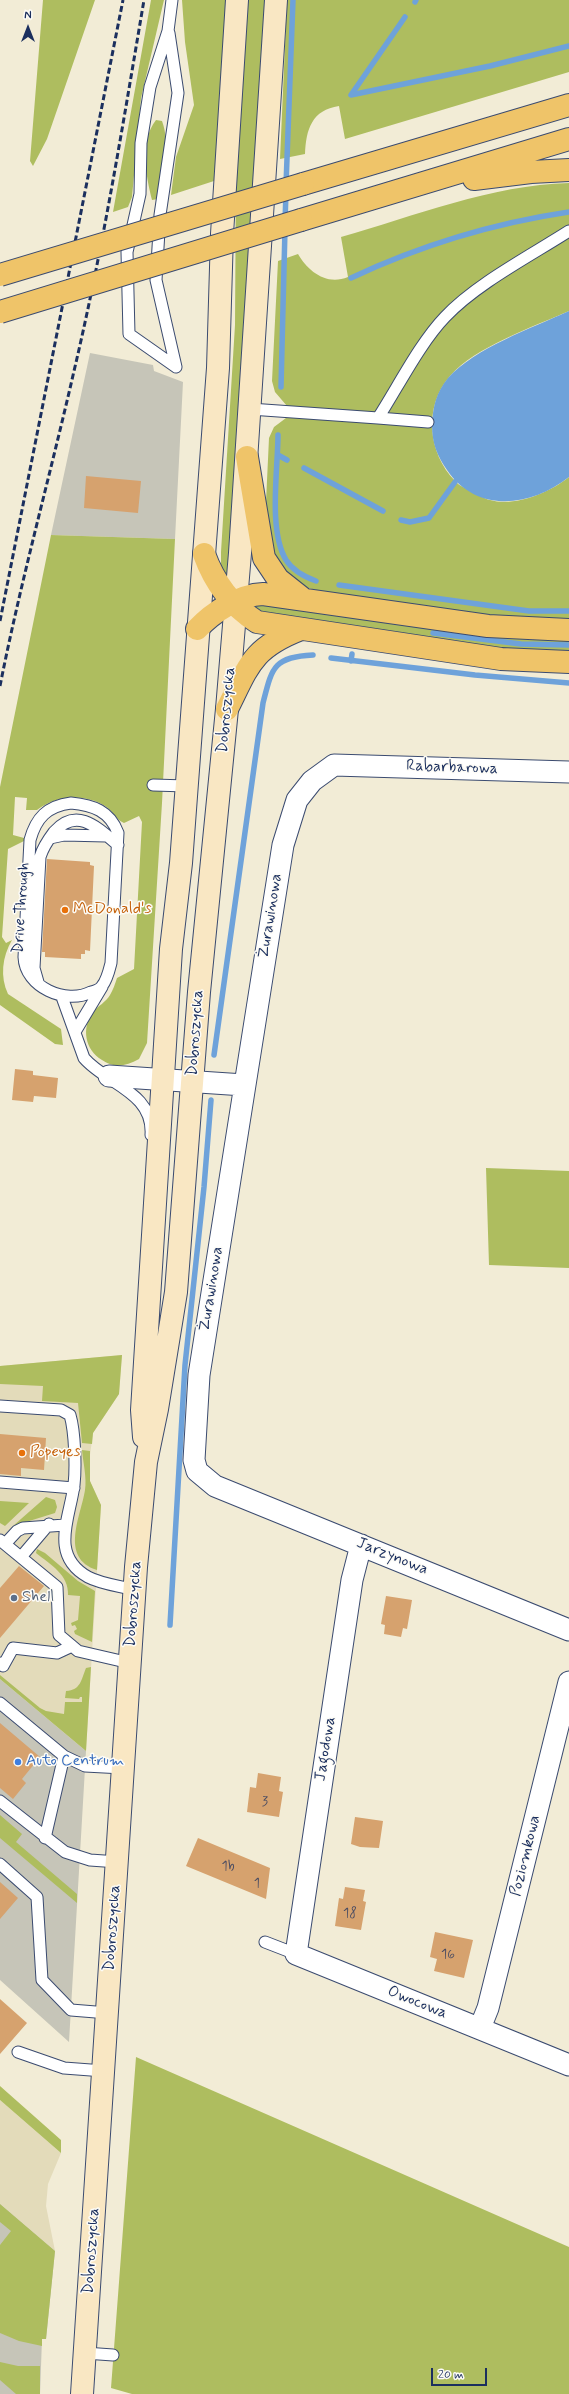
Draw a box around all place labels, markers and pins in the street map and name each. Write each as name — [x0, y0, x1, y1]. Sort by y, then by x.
place label: McDonald's — [73, 900, 152, 920]
marker: McDonald's — [60, 905, 70, 915]
place label: Popeyes — [30, 1443, 81, 1463]
marker: Popeyes — [17, 1448, 27, 1458]
place label: Shell — [22, 1588, 54, 1608]
marker: Shell — [9, 1593, 19, 1603]
place label: Auto Centrum — [26, 1752, 124, 1772]
marker: Auto Centrum — [13, 1757, 23, 1767]

